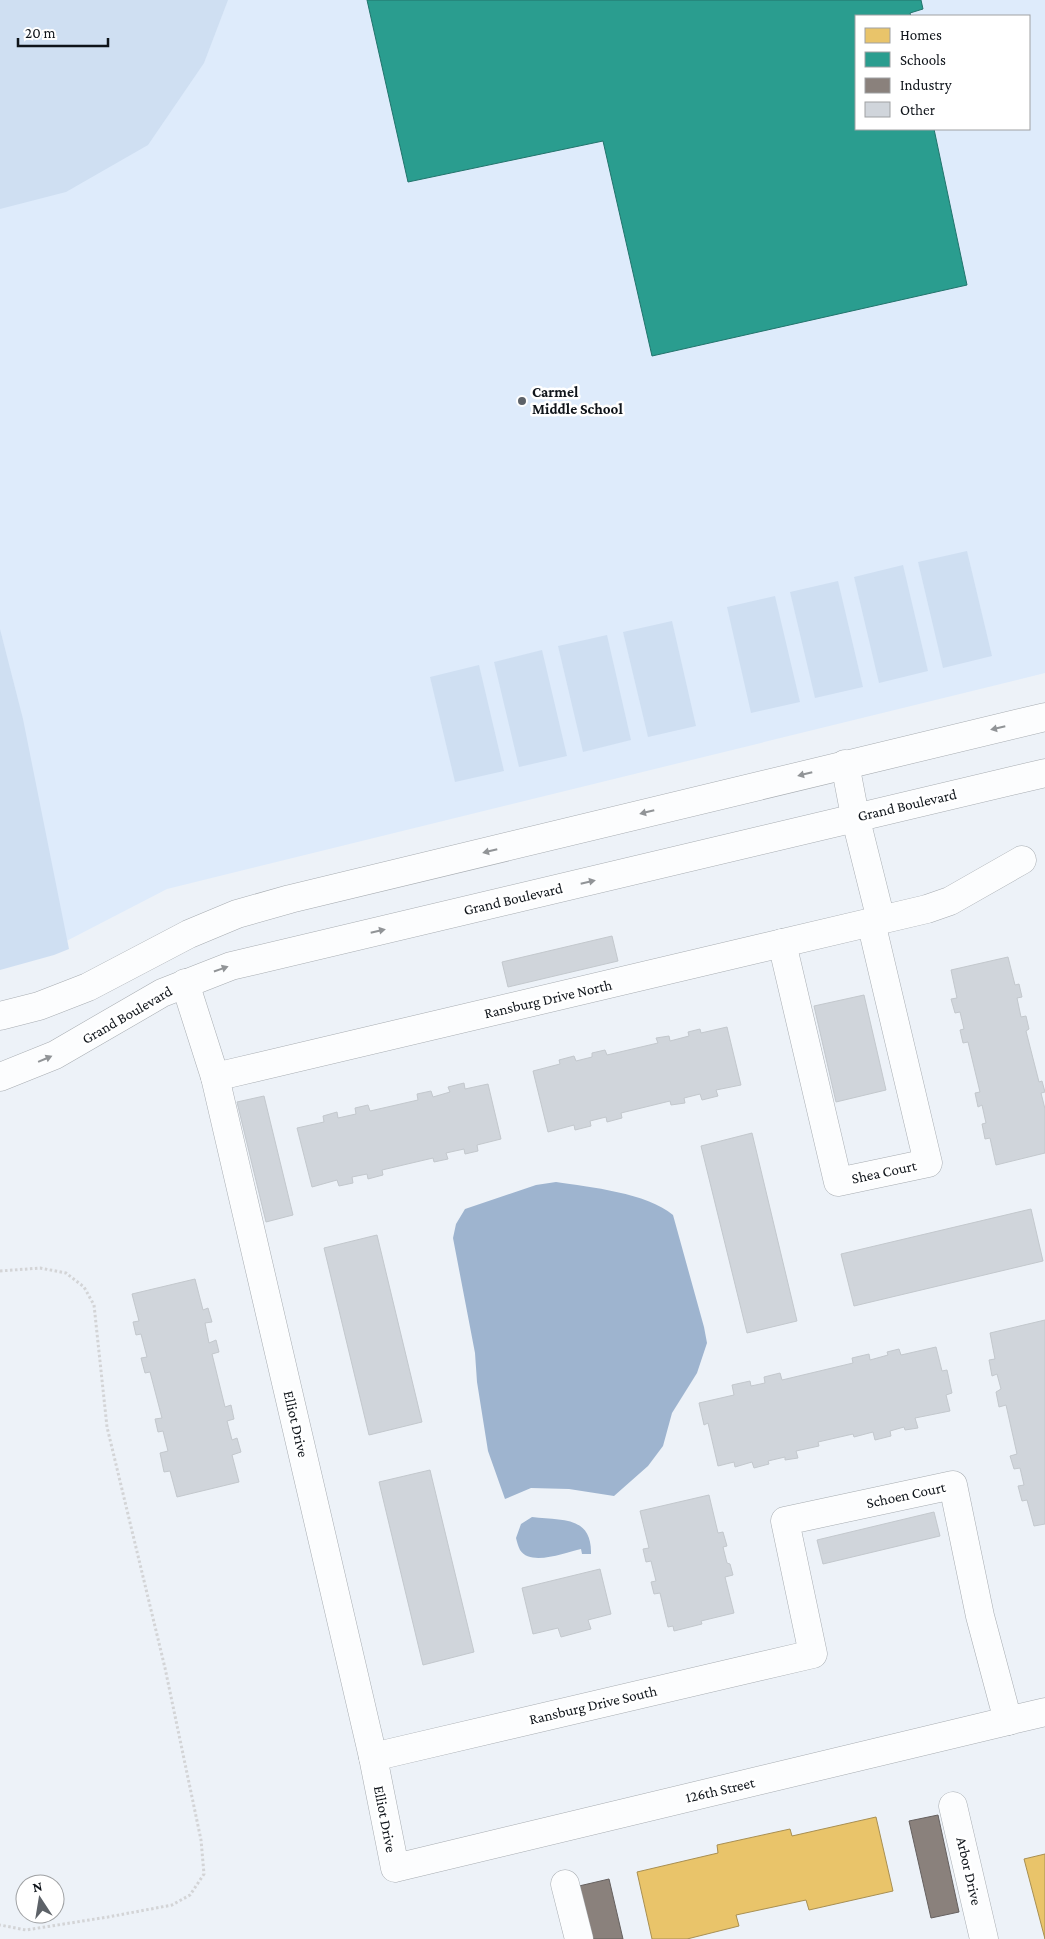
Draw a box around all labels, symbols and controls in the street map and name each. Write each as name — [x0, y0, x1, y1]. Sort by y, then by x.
scale bar — [18, 15, 108, 47]
legend — [855, 15, 1030, 130]
text: 20 m — [25, 25, 56, 41]
text: Homes — [900, 27, 942, 43]
text: Schools — [900, 52, 946, 68]
text: Industry — [900, 77, 952, 94]
text: Other — [900, 102, 936, 118]
place label: Carmel Middle School — [532, 384, 623, 417]
marker: Carmel Middle School — [516, 395, 528, 407]
one-way arrow — [990, 724, 1005, 732]
one-way arrow — [798, 770, 813, 778]
street label: Grand Boulevard — [856, 786, 958, 824]
one-way arrow — [640, 808, 655, 816]
one-way arrow — [482, 847, 497, 855]
one-way arrow — [580, 878, 595, 886]
street label: Grand Boulevard — [462, 880, 564, 918]
one-way arrow — [371, 927, 386, 935]
one-way arrow — [213, 965, 228, 973]
street label: Ransburg Drive North — [482, 976, 614, 1022]
street label: Grand Boulevard — [79, 983, 175, 1047]
one-way arrow — [38, 1055, 52, 1063]
street label: Shea Court — [850, 1157, 919, 1187]
street label: Elliot Drive — [281, 1389, 312, 1459]
street label: Schoen Court — [865, 1479, 948, 1511]
street label: Ransburg Drive South — [528, 1683, 659, 1728]
street label: 126th Street — [684, 1774, 757, 1806]
street label: Elliot Drive — [371, 1784, 399, 1854]
street label: Arbor Drive — [953, 1835, 985, 1907]
north arrow — [15, 1874, 65, 1924]
text: N — [31, 1877, 44, 1895]

